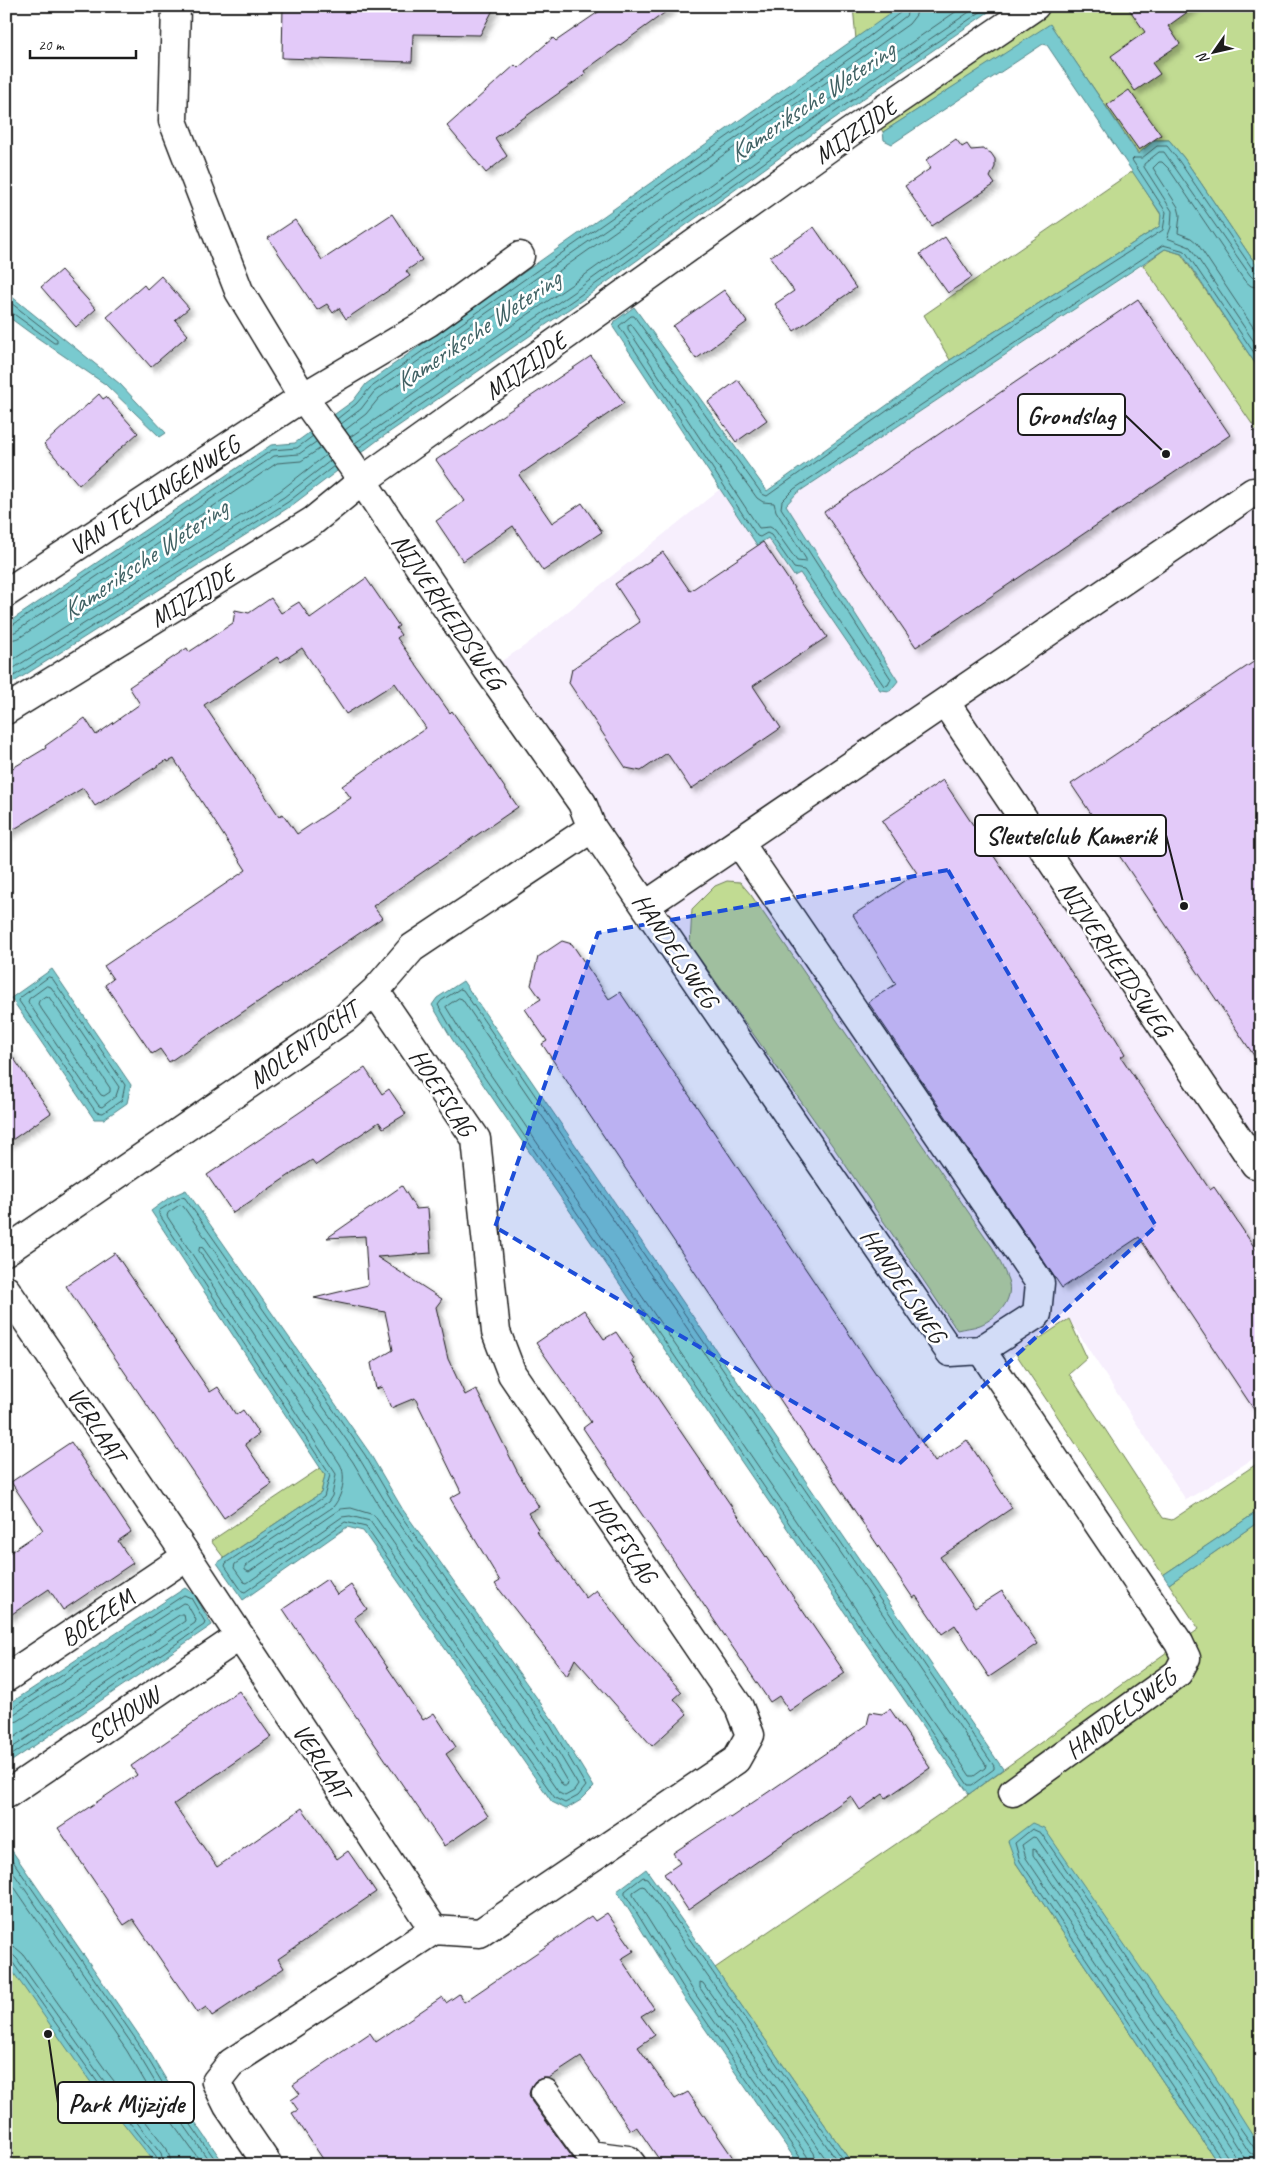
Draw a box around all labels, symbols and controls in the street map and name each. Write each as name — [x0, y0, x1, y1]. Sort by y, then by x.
scale bar — [30, 28, 136, 60]
north arrow — [1190, 28, 1240, 78]
water label: Kameriksche Wetering — [722, 31, 904, 169]
text: 20 m — [38, 36, 65, 55]
text: N — [1193, 49, 1213, 67]
street label: MIJZIJDE — [808, 89, 906, 171]
water label: Kameriksche Wetering — [388, 260, 570, 398]
street label: MIJZIJDE — [478, 323, 576, 407]
callout: Grondslag — [1018, 394, 1125, 435]
text: Grondslag — [1027, 399, 1117, 432]
street label: VAN TEYLINGENWEG — [63, 427, 248, 563]
water label: Kameriksche Wetering — [55, 489, 237, 627]
street label: NIJVERHEIDSWEG — [384, 528, 514, 698]
street label: MIJZIJDE — [144, 555, 244, 635]
callout: Sleutelclub Kamerik — [975, 815, 1166, 856]
text: Sleutelclub Kamerik — [986, 819, 1159, 852]
street label: NIJVERHEIDSWEG — [1051, 875, 1181, 1045]
street label: HANDELSWEG — [625, 887, 727, 1016]
street label: MOLENTOCHT — [242, 991, 370, 1096]
street label: HOEFSLAG — [402, 1043, 484, 1145]
street label: HANDELSWEG — [853, 1222, 955, 1351]
street label: VERLAAT — [60, 1381, 136, 1473]
street label: HOEFSLAG — [582, 1490, 665, 1591]
street label: BOEZEM — [54, 1581, 142, 1654]
street label: HANDELSWEG — [1059, 1660, 1185, 1766]
street label: SCHOUW — [81, 1678, 169, 1752]
street label: VERLAAT — [285, 1718, 360, 1810]
callout: Park Mijzijde — [58, 2082, 194, 2123]
text: Park Mijzijde — [68, 2087, 186, 2120]

